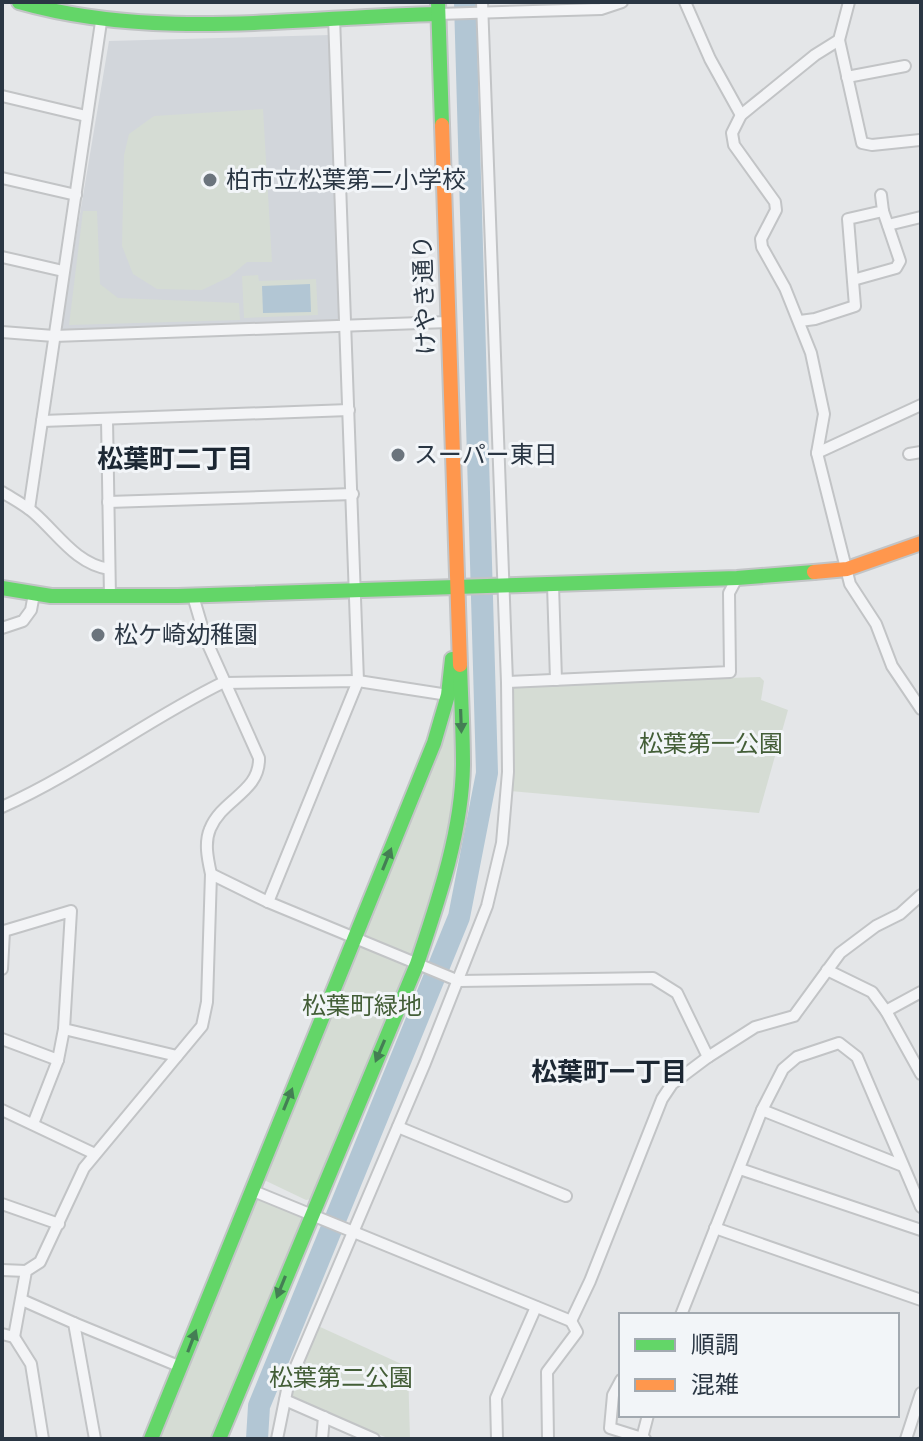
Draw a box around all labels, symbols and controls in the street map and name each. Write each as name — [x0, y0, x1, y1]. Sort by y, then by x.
place label: 柏市立松葉第二小学校 — [226, 166, 466, 195]
marker: 柏市立松葉第二小学校 — [201, 171, 219, 189]
street label: けやき通り — [408, 235, 442, 355]
place label: スーパー東日 — [414, 441, 558, 470]
district label: 松葉町二丁目 — [97, 445, 253, 476]
marker: スーパー東日 — [389, 446, 407, 464]
place label: 松ケ崎幼稚園 — [114, 621, 258, 650]
marker: 松ケ崎幼稚園 — [89, 626, 107, 644]
one-way arrow — [455, 709, 468, 734]
park label: 松葉第一公園 — [639, 730, 783, 759]
one-way arrow — [381, 847, 394, 871]
park label: 松葉町緑地 — [302, 992, 422, 1021]
one-way arrow — [374, 1040, 387, 1063]
district label: 松葉町一丁目 — [531, 1058, 687, 1089]
one-way arrow — [282, 1087, 295, 1111]
one-way arrow — [274, 1275, 287, 1299]
legend — [619, 1313, 899, 1417]
one-way arrow — [186, 1329, 199, 1353]
text: 順調 — [691, 1331, 739, 1360]
park label: 松葉第二公園 — [269, 1364, 413, 1393]
text: 混雑 — [691, 1371, 739, 1400]

